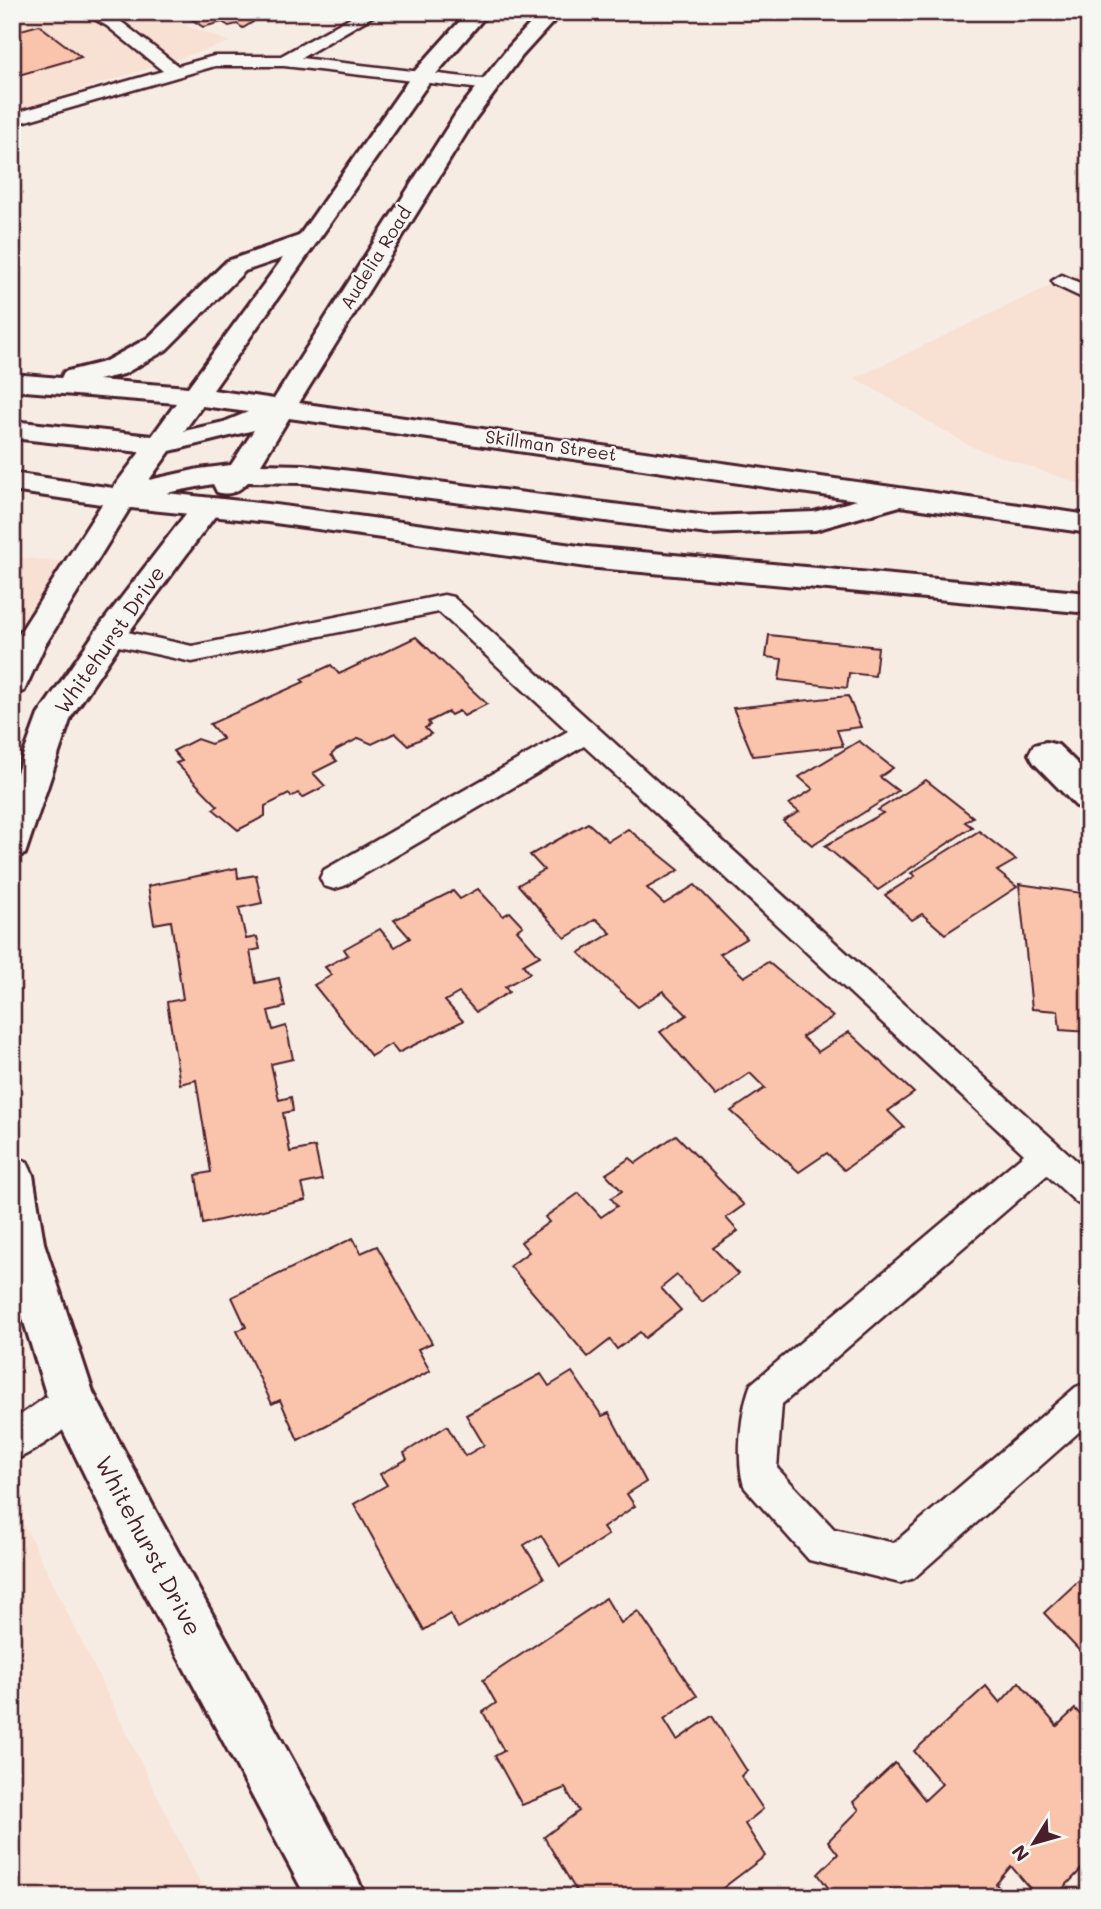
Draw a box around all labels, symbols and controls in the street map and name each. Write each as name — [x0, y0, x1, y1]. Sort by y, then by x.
street label: Audelia Road — [334, 202, 416, 313]
street label: Skillman Street — [484, 424, 619, 466]
street label: Whitehurst Drive — [48, 560, 170, 718]
street label: Whitehurst Drive — [89, 1450, 210, 1641]
north arrow — [1000, 1808, 1070, 1878]
text: N — [1006, 1840, 1034, 1867]

